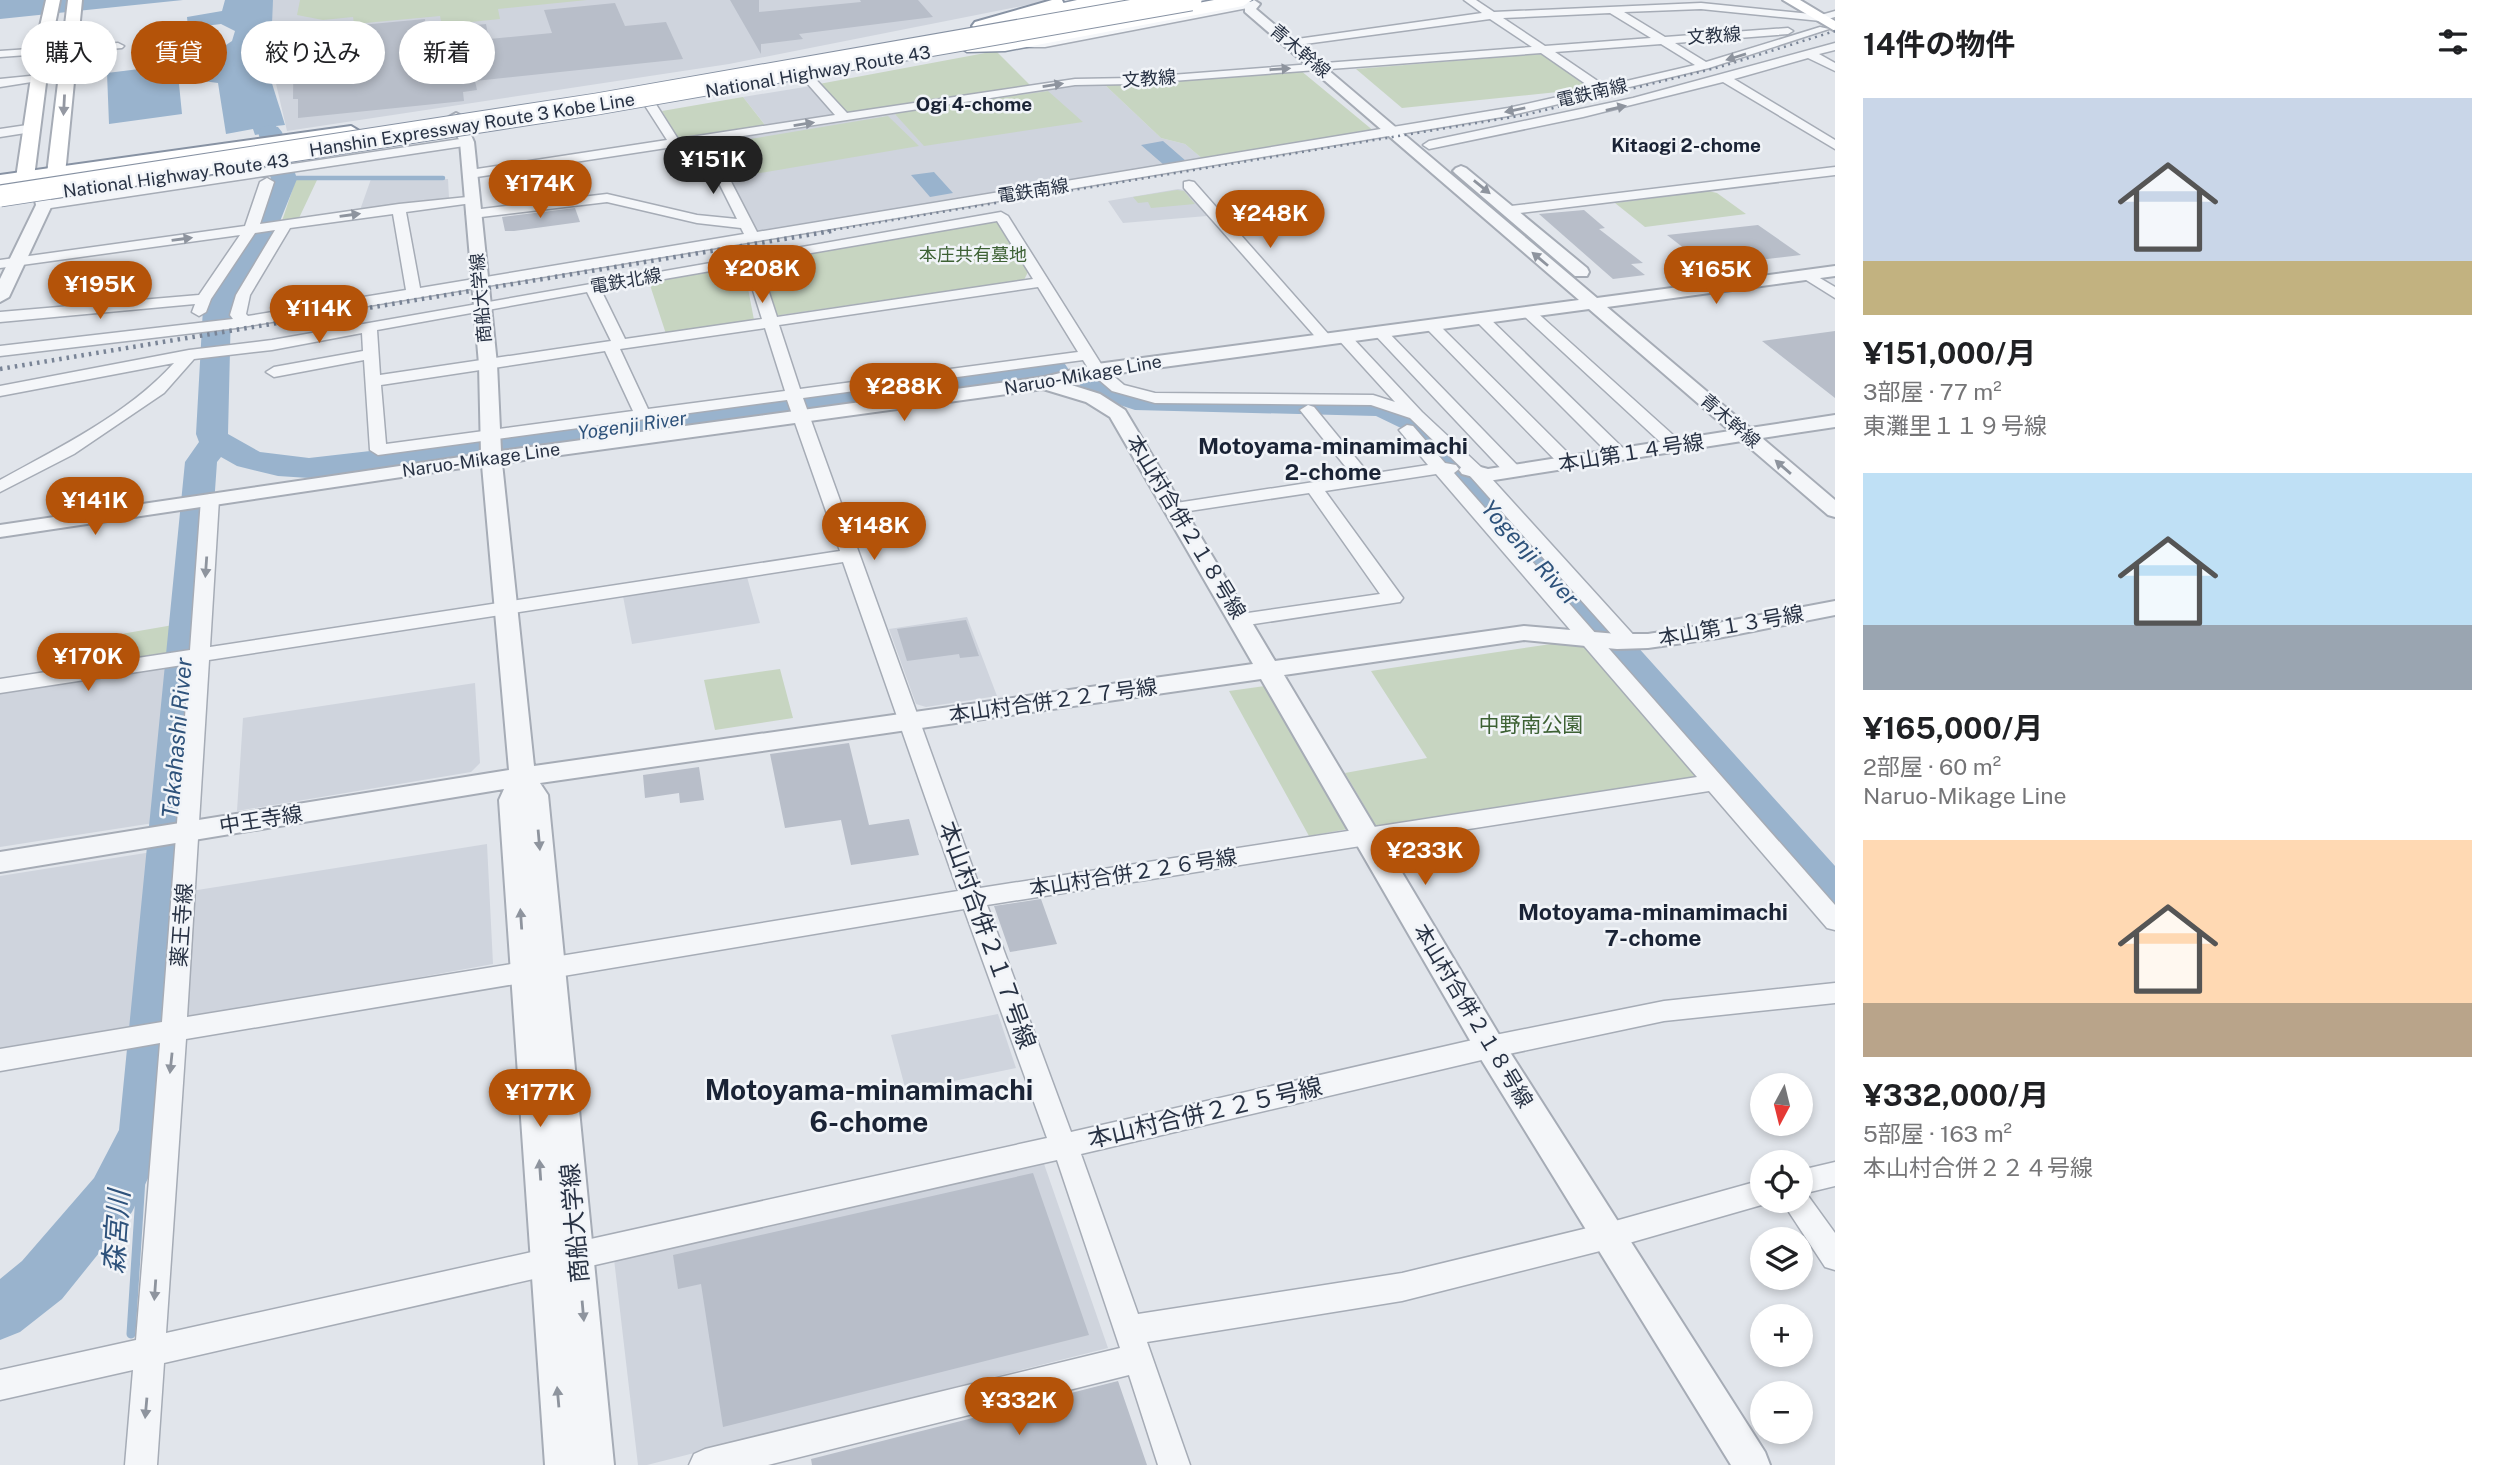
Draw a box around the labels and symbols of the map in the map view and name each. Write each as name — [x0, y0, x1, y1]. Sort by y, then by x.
street label: 青木幹線 — [1266, 19, 1335, 82]
street label: 文教線 — [1686, 23, 1742, 48]
street label: National Highway Route 43 — [704, 41, 932, 102]
one-way arrow — [1725, 52, 1746, 62]
one-way arrow — [1269, 63, 1291, 74]
street label: 文教線 — [1121, 66, 1177, 91]
street label: 電鉄南線 — [1554, 74, 1629, 111]
one-way arrow — [1042, 79, 1064, 90]
street label: Hanshin Expressway Route 3 Kobe Line — [308, 88, 636, 161]
district label: Ogi 4-chome — [916, 93, 1032, 115]
one-way arrow — [59, 95, 70, 117]
one-way arrow — [1605, 102, 1627, 113]
one-way arrow — [1504, 105, 1526, 116]
one-way arrow — [793, 118, 815, 129]
district label: Kitaogi 2-chome — [1611, 134, 1761, 156]
pin: ¥151K — [664, 136, 762, 196]
street label: National Highway Route 43 — [62, 149, 290, 202]
pin: ¥174K — [491, 160, 589, 220]
street label: 電鉄南線 — [996, 175, 1070, 207]
one-way arrow — [1473, 180, 1491, 194]
pin: ¥248K — [1221, 190, 1319, 250]
one-way arrow — [339, 209, 361, 220]
one-way arrow — [171, 233, 193, 244]
park label: 本庄共有墓地 — [919, 244, 1027, 265]
pin: ¥208K — [713, 246, 811, 305]
pin: ¥165K — [1667, 246, 1765, 306]
street label: 商船大学線 — [466, 252, 495, 344]
one-way arrow — [1532, 252, 1549, 267]
pin: ¥195K — [51, 262, 149, 321]
street label: 電鉄北線 — [589, 264, 663, 297]
pin: ¥114K — [270, 286, 368, 345]
street label: Naruo-Mikage Line — [1003, 350, 1163, 399]
pin: ¥288K — [855, 364, 953, 423]
street label: 青木幹線 — [1696, 389, 1764, 452]
water label: Yogenji River — [576, 406, 689, 444]
street label: 本山第１４号線 — [1556, 429, 1705, 476]
street label: 本山村合併２１８号線 — [1122, 430, 1251, 623]
district label: Motoyama-minamimachi 2-chome — [1198, 432, 1468, 485]
street label: Naruo-Mikage Line — [401, 438, 561, 481]
one-way arrow — [1775, 460, 1792, 475]
pin: ¥141K — [46, 477, 144, 537]
water label: Yogenji River — [1476, 494, 1585, 611]
pin: ¥148K — [825, 503, 923, 562]
one-way arrow — [200, 556, 211, 578]
street label: 本山第１３号線 — [1656, 600, 1805, 651]
pin: ¥170K — [39, 634, 137, 693]
water label: Takahashi River — [156, 656, 197, 819]
street label: 本山村合併２２７号線 — [947, 674, 1159, 727]
park label: 中野南公園 — [1479, 712, 1584, 737]
street label: 中王寺線 — [217, 801, 304, 838]
street label: 本山村合併２１７号線 — [934, 817, 1042, 1052]
pin: ¥233K — [1376, 828, 1474, 887]
one-way arrow — [534, 830, 545, 852]
street label: 本山村合併２２６号線 — [1027, 844, 1239, 901]
street label: 薬王寺線 — [166, 882, 197, 968]
district label: Motoyama-minamimachi 7-chome — [1518, 898, 1788, 951]
one-way arrow — [515, 908, 526, 930]
street label: 本山村合併２１８号線 — [1409, 919, 1538, 1112]
one-way arrow — [166, 1052, 177, 1074]
pin: ¥177K — [491, 1070, 589, 1129]
street label: 本山村合併２２５号線 — [1085, 1071, 1325, 1153]
district label: Motoyama-minamimachi 6-chome — [705, 1073, 1033, 1138]
north arrow — [1750, 1073, 1813, 1136]
one-way arrow — [534, 1159, 545, 1181]
street label: 商船大学線 — [555, 1162, 593, 1284]
water label: 森宮川 — [96, 1186, 135, 1275]
one-way arrow — [149, 1279, 160, 1301]
one-way arrow — [578, 1300, 589, 1322]
pin: ¥332K — [970, 1378, 1068, 1437]
one-way arrow — [552, 1386, 563, 1408]
one-way arrow — [140, 1398, 151, 1420]

